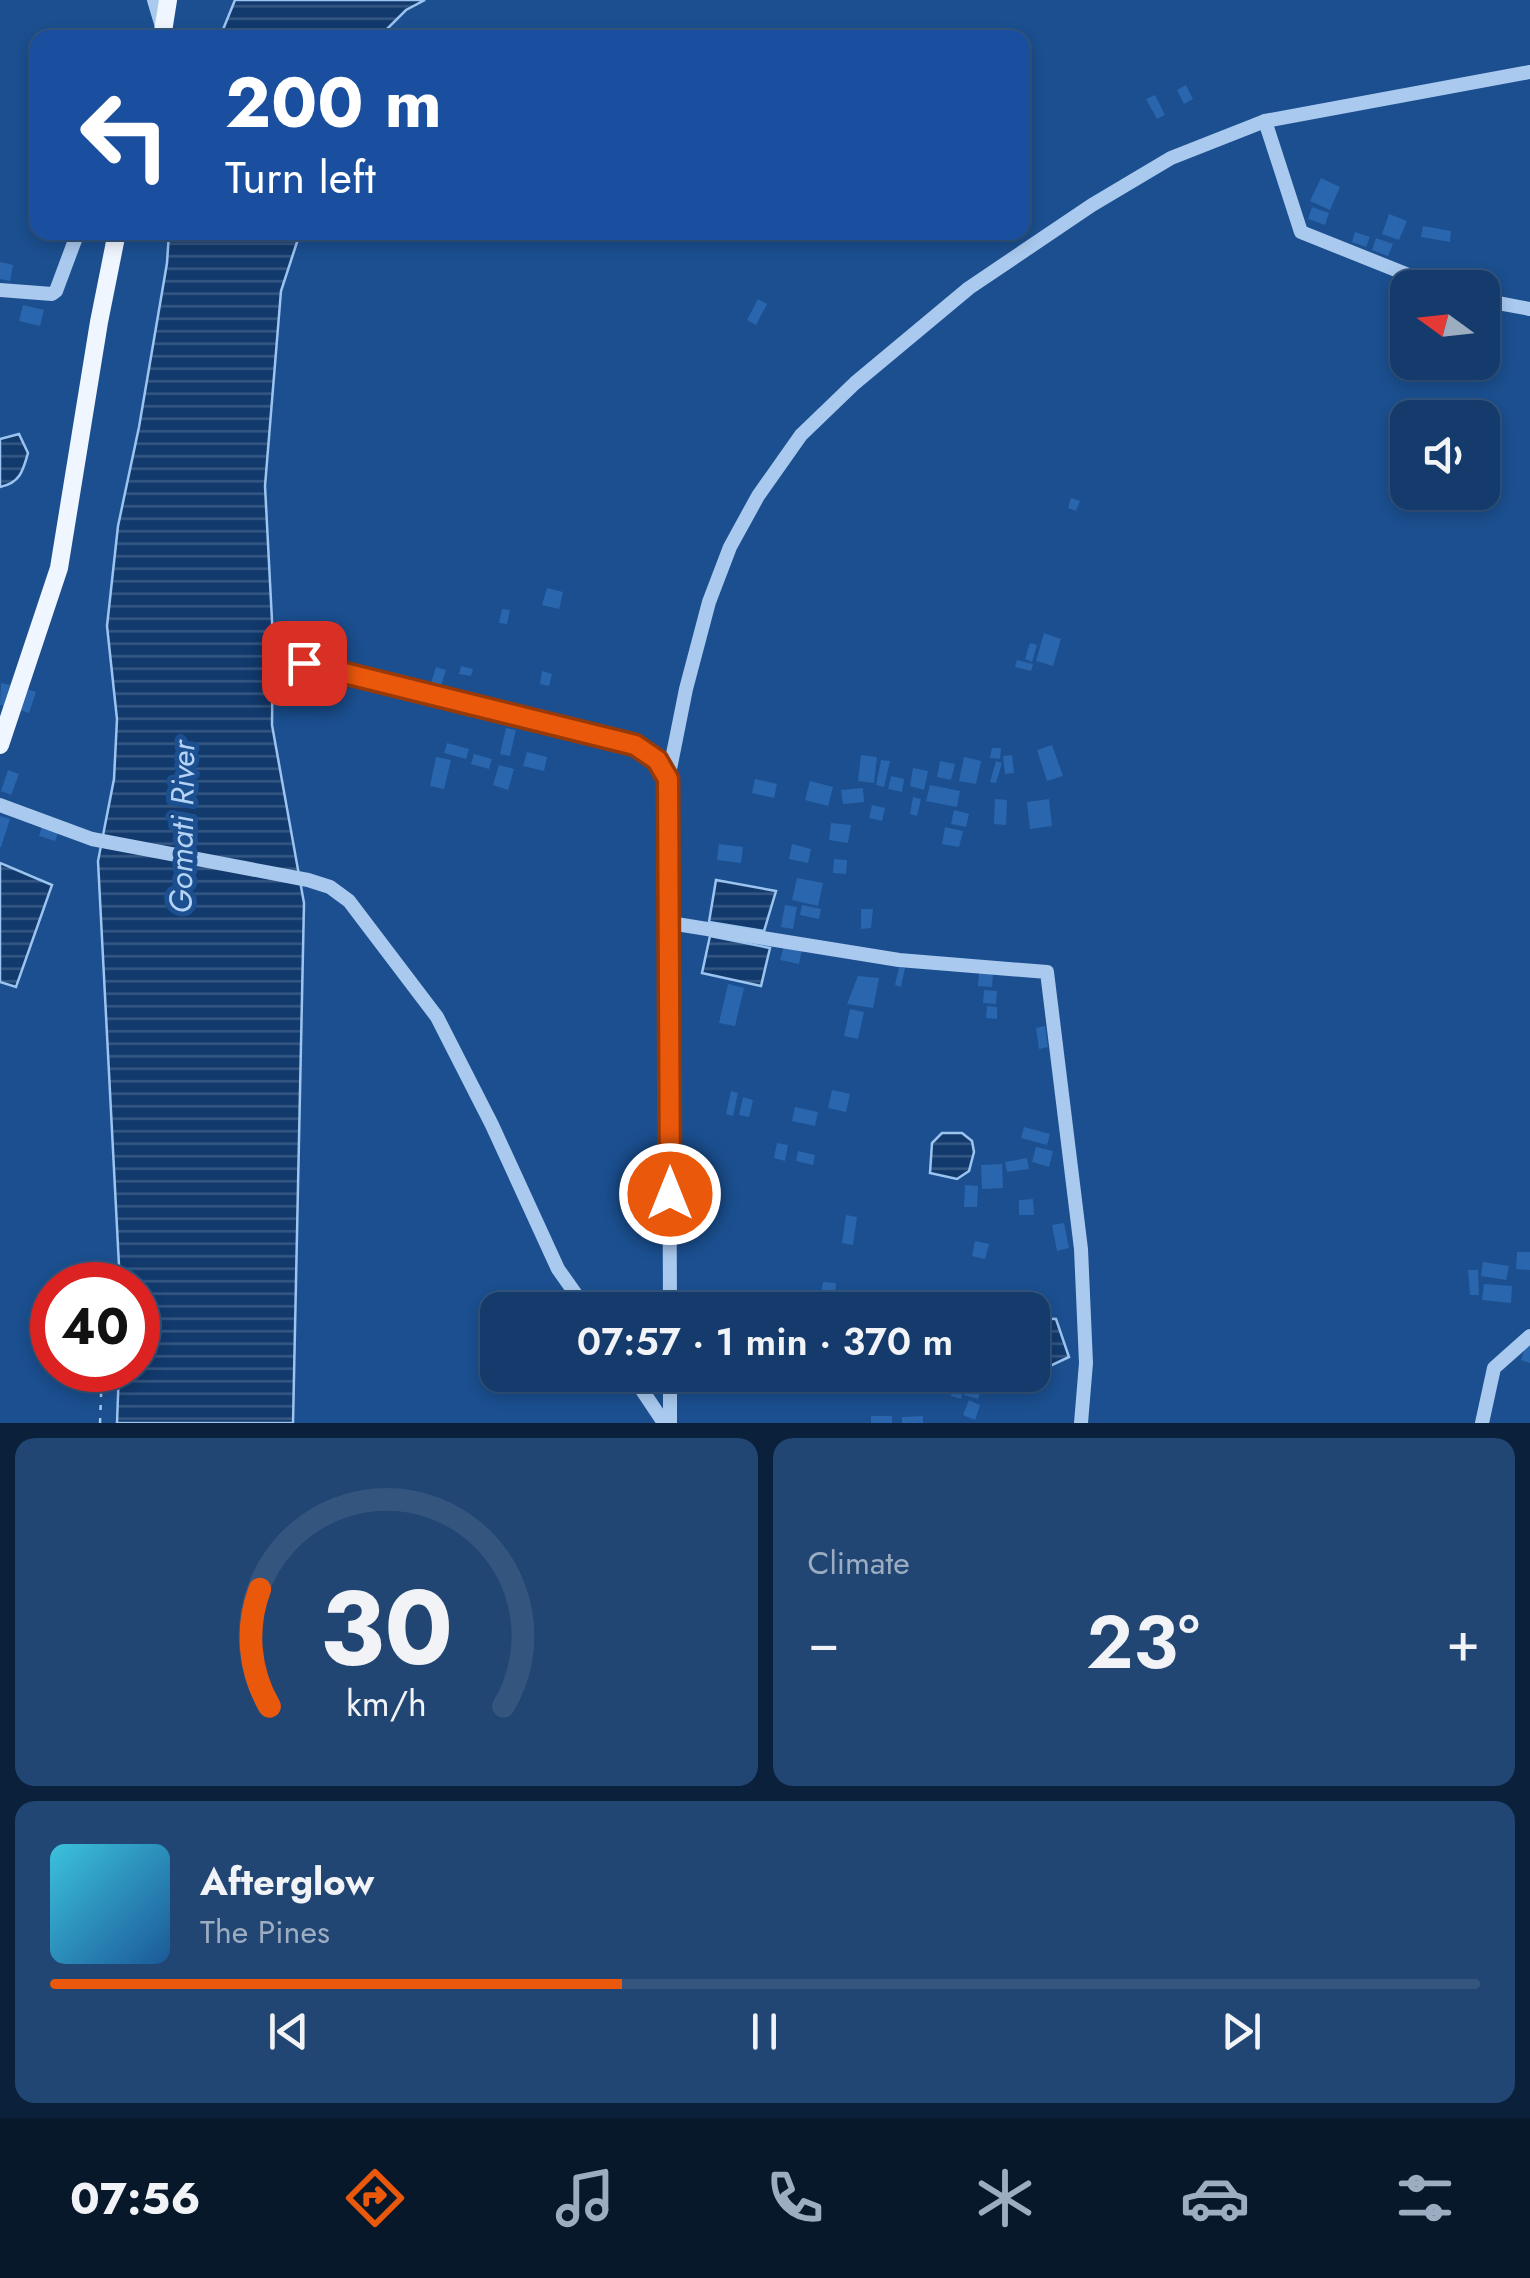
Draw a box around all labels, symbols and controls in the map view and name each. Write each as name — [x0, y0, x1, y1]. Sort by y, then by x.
text: 200 m — [225, 52, 442, 153]
icon: left — [60, 70, 190, 200]
text: Turn left — [225, 145, 376, 210]
north arrow — [1390, 270, 1500, 380]
map controls — [1390, 270, 1500, 510]
button: sound — [1390, 400, 1500, 510]
pin — [262, 621, 347, 706]
icon: arrive — [277, 636, 332, 691]
water label: Gomati River — [157, 738, 207, 914]
position arrow — [618, 1142, 722, 1246]
speed limit sign: 40 — [30, 1262, 160, 1392]
text: 07:57 · 1 min · 370 m — [577, 1314, 953, 1369]
text: Climate — [808, 1540, 910, 1586]
text: 30 — [320, 1553, 453, 1703]
text: 23° — [1086, 1588, 1200, 1696]
text: − — [808, 1602, 840, 1682]
text: + — [1446, 1602, 1480, 1682]
text: km/h — [346, 1678, 427, 1729]
text: Afterglow — [200, 1854, 374, 1909]
text: The Pines — [200, 1909, 330, 1955]
icon: previous — [261, 2004, 316, 2059]
icon: pause — [737, 2004, 792, 2059]
icon: next — [1214, 2004, 1269, 2059]
icon: directions — [340, 2163, 410, 2233]
icon: music — [550, 2163, 620, 2233]
icon: phone — [760, 2163, 830, 2233]
icon: climate — [970, 2163, 1040, 2233]
icon: car — [1180, 2163, 1250, 2233]
icon: filters — [1390, 2163, 1460, 2233]
text: 07:56 — [70, 2166, 201, 2231]

